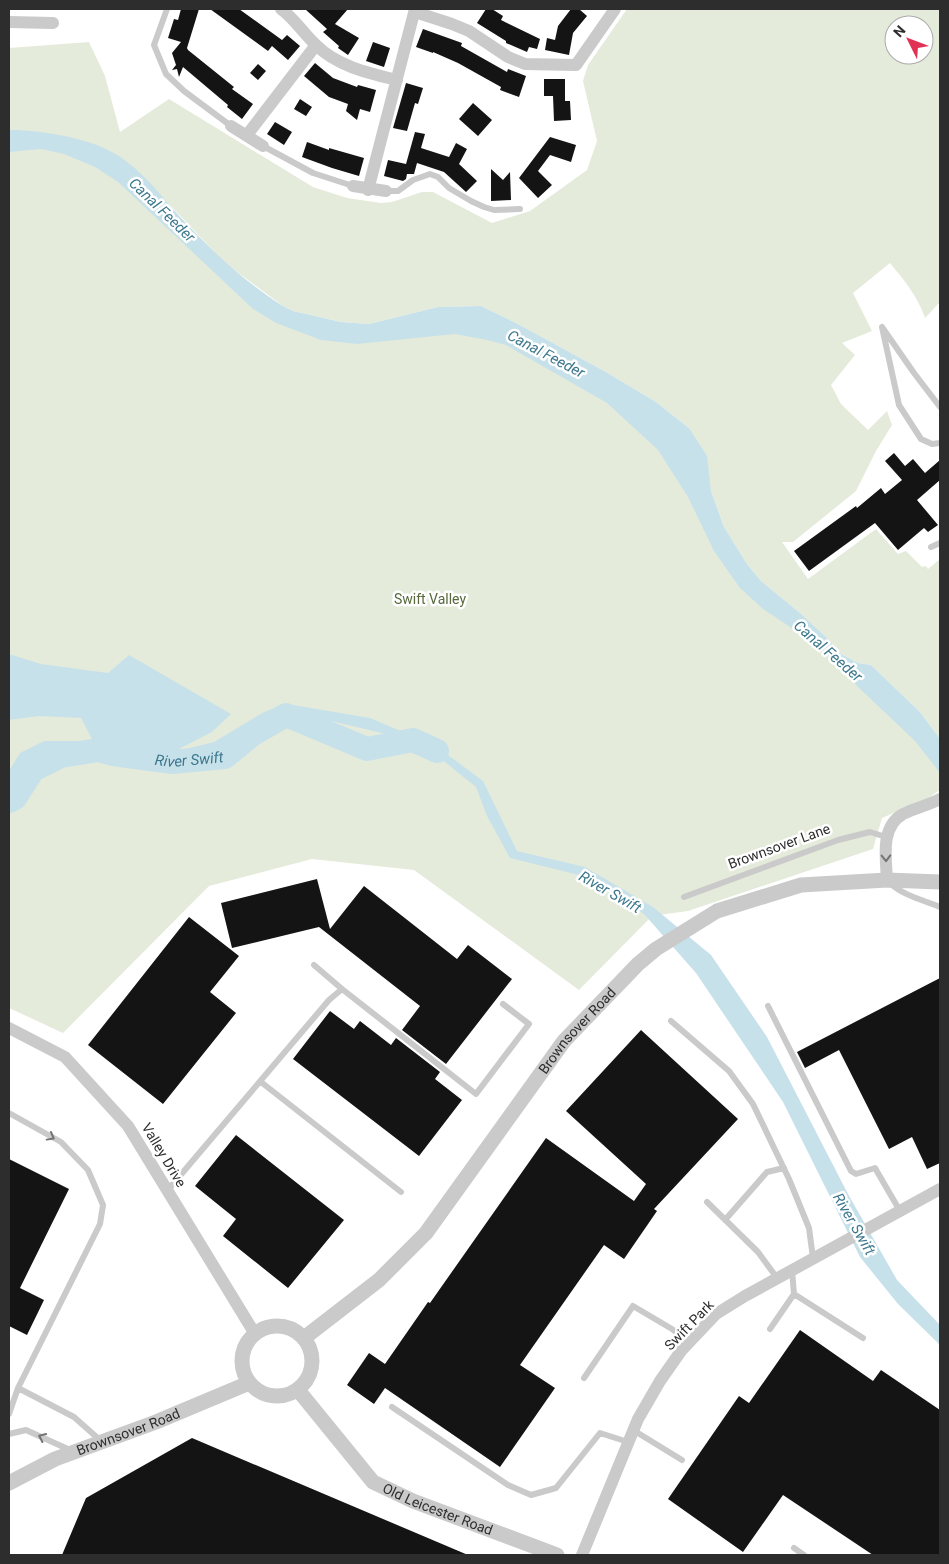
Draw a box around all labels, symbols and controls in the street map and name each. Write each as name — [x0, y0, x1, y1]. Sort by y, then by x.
north arrow — [884, 15, 934, 65]
text: N — [890, 22, 909, 40]
water label: Canal Feeder — [125, 174, 199, 247]
water label: Canal Feeder — [504, 326, 589, 382]
park label: Swift Valley — [394, 591, 466, 607]
water label: Canal Feeder — [790, 616, 867, 686]
water label: River Swift — [154, 748, 224, 771]
street label: Brownsover Lane — [726, 820, 832, 872]
one-way arrow — [881, 855, 891, 863]
water label: River Swift — [576, 867, 644, 917]
street label: Brownsover Road — [535, 984, 619, 1077]
street label: Valley Drive — [139, 1120, 189, 1190]
one-way arrow — [46, 1131, 55, 1141]
water label: River Swift — [829, 1190, 879, 1258]
street label: Swift Park — [661, 1296, 717, 1353]
street label: Brownsover Road — [74, 1405, 182, 1458]
one-way arrow — [38, 1433, 47, 1443]
street label: Old Leicester Road — [380, 1480, 495, 1538]

